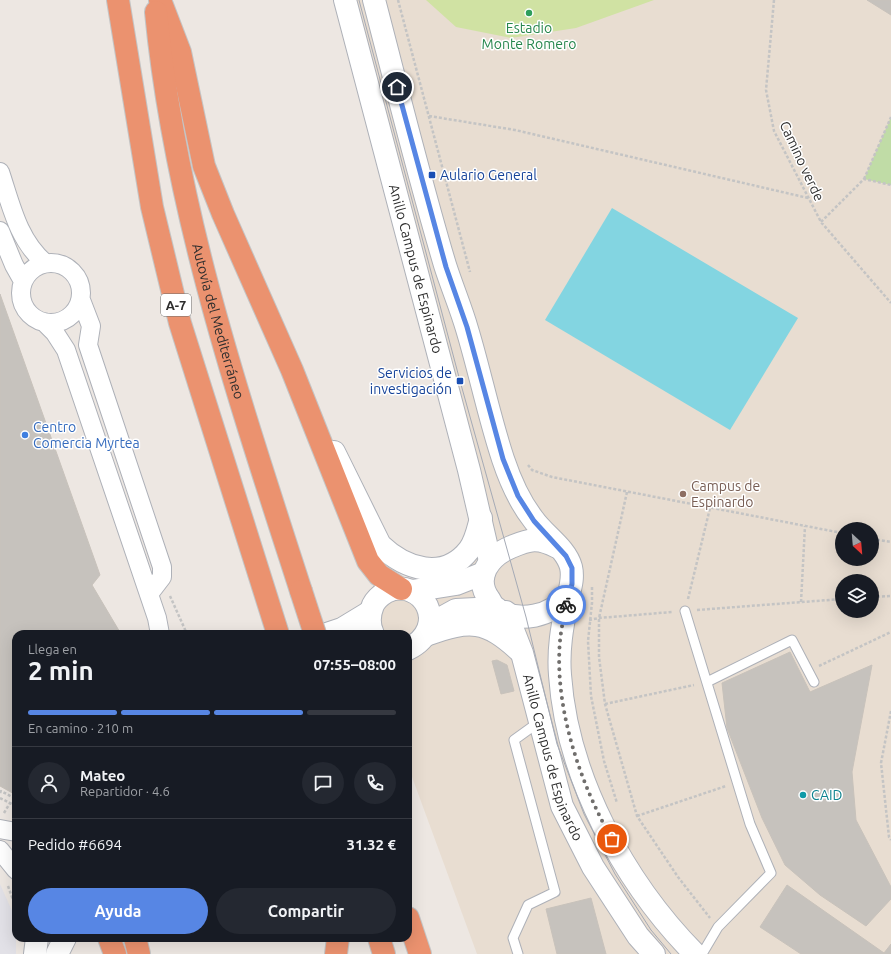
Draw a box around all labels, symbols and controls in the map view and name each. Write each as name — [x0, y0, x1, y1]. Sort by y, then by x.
marker: Estadio Monte Romero — [524, 8, 534, 18]
place label: Estadio Monte Romero — [482, 20, 576, 52]
pin — [380, 70, 414, 104]
icon: home — [386, 76, 408, 98]
street label: Camino verde — [776, 118, 828, 204]
place label: Aulario General — [440, 167, 537, 183]
marker: Aulario General — [427, 170, 437, 180]
street label: Anillo Campus de Espinardo — [386, 182, 446, 355]
street label: Autovía del Mediterráneo — [189, 242, 247, 401]
road number: A-7 — [161, 294, 191, 316]
place label: Servicios de investigación — [370, 365, 452, 397]
marker: Servicios de investigación — [455, 376, 465, 386]
place label: Centro Comercia Myrtea — [33, 419, 140, 451]
marker: Centro Comercia Myrtea — [20, 430, 30, 440]
place label: Campus de Espinardo — [691, 478, 760, 510]
marker: Campus de Espinardo — [678, 489, 688, 499]
north arrow — [835, 522, 879, 566]
map controls — [835, 522, 879, 618]
button: layers — [835, 574, 879, 618]
courier — [546, 585, 586, 625]
icon: bike — [555, 594, 577, 616]
text: Llega en — [28, 642, 77, 656]
text: 2 min — [28, 656, 94, 685]
text: 07:55–08:00 — [313, 656, 396, 673]
street label: Anillo Campus de Espinardo — [520, 672, 586, 843]
text: En camino · 210 m — [28, 721, 133, 735]
button: person — [28, 762, 70, 804]
button: chat — [302, 762, 344, 804]
button: phone — [354, 762, 396, 804]
text: Mateo — [80, 767, 125, 784]
text: Repartidor · 4.6 — [80, 784, 170, 798]
place label: CAID — [811, 787, 843, 803]
marker: CAID — [798, 790, 808, 800]
pin — [595, 822, 629, 856]
icon: bag — [601, 828, 623, 850]
text: Pedido #6694 — [28, 836, 122, 853]
text: 31.32 € — [346, 836, 396, 853]
button: Ayuda — [28, 888, 208, 934]
button: Compartir — [216, 888, 396, 934]

